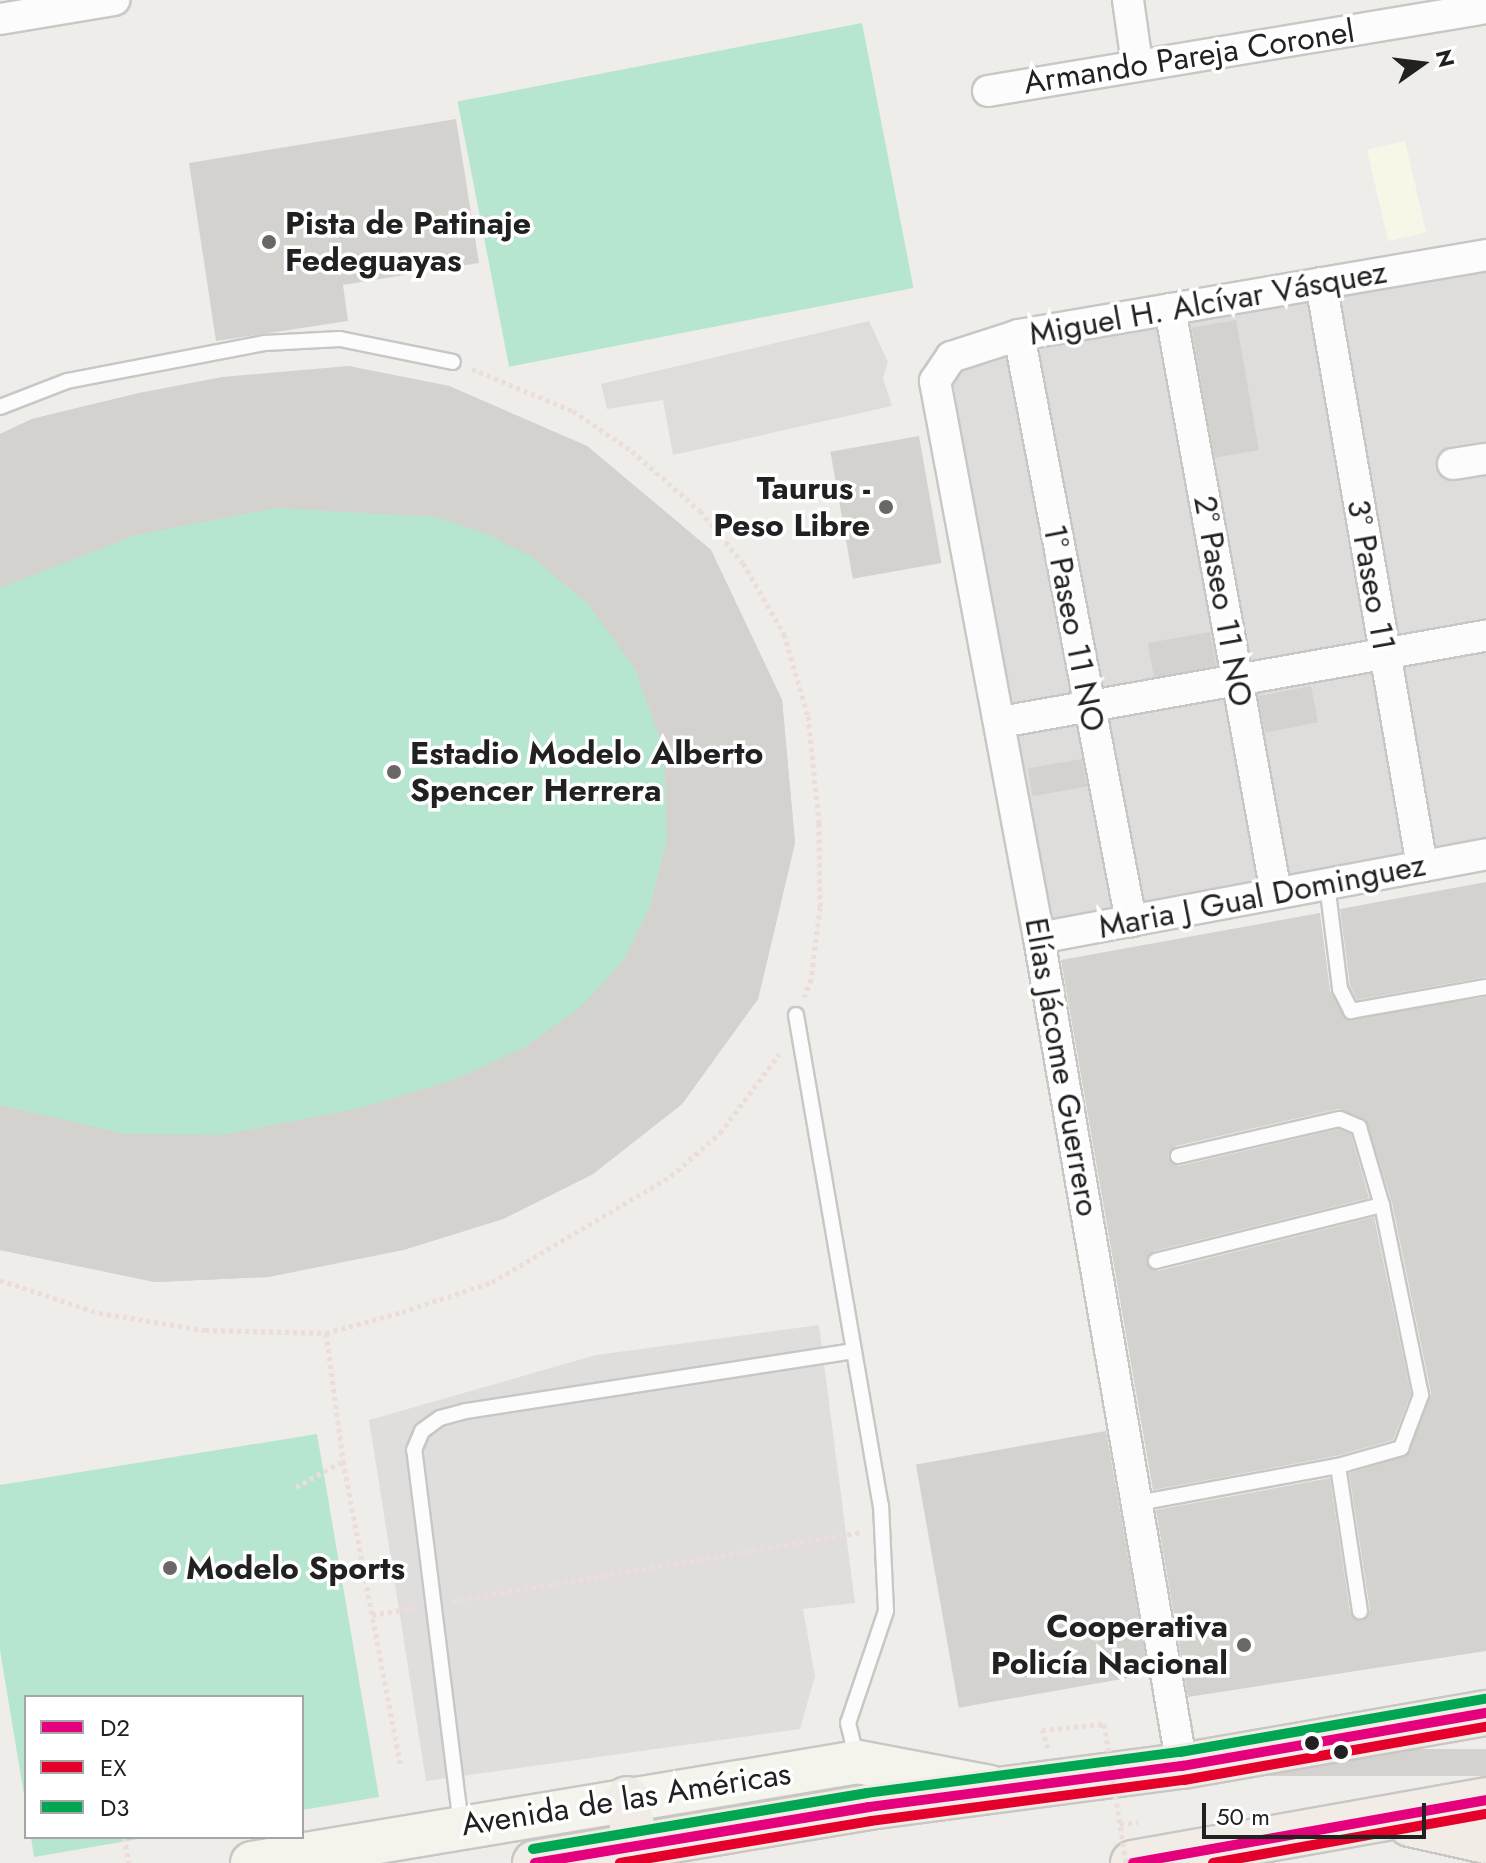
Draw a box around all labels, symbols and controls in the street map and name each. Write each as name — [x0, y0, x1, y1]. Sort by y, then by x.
street label: Armando Pareja Coronel — [1021, 12, 1357, 102]
north arrow — [1382, 24, 1462, 104]
text: N — [1428, 46, 1463, 71]
place label: Pista de Patinaje Fedeguayas — [285, 205, 531, 280]
marker: Pista de Patinaje Fedeguayas — [260, 233, 278, 251]
street label: Miguel H. Alcívar Vásquez — [1026, 253, 1390, 353]
place label: Taurus - Peso Libre — [713, 470, 870, 545]
street label: 2º Paseo 11 NO — [1186, 492, 1260, 710]
street label: 3º Paseo 11 — [1339, 496, 1403, 654]
marker: Taurus - Peso Libre — [877, 498, 895, 516]
street label: 1º Paseo 11 NO — [1035, 521, 1113, 735]
place label: Estadio Modelo Alberto Spencer Herrera — [410, 735, 763, 810]
marker: Estadio Modelo Alberto Spencer Herrera — [385, 763, 403, 781]
street label: Maria J Gual Dominguez — [1095, 845, 1429, 947]
street label: Elías Jácome Guerrero — [1017, 915, 1107, 1219]
place label: Modelo Sports — [186, 1549, 405, 1587]
marker: Modelo Sports — [161, 1559, 179, 1577]
place label: Cooperativa Policía Nacional — [991, 1608, 1228, 1683]
marker: Cooperativa Policía Nacional — [1235, 1636, 1253, 1654]
legend — [24, 1695, 304, 1839]
text: D2 — [100, 1710, 130, 1745]
unlabelled marker — [1304, 1735, 1320, 1751]
unlabelled marker — [1333, 1744, 1349, 1760]
text: EX — [100, 1750, 127, 1785]
street label: Avenida de las Américas — [459, 1754, 793, 1844]
scale bar — [1206, 1787, 1430, 1837]
text: D3 — [100, 1790, 129, 1825]
text: 50 m — [1216, 1799, 1270, 1834]

